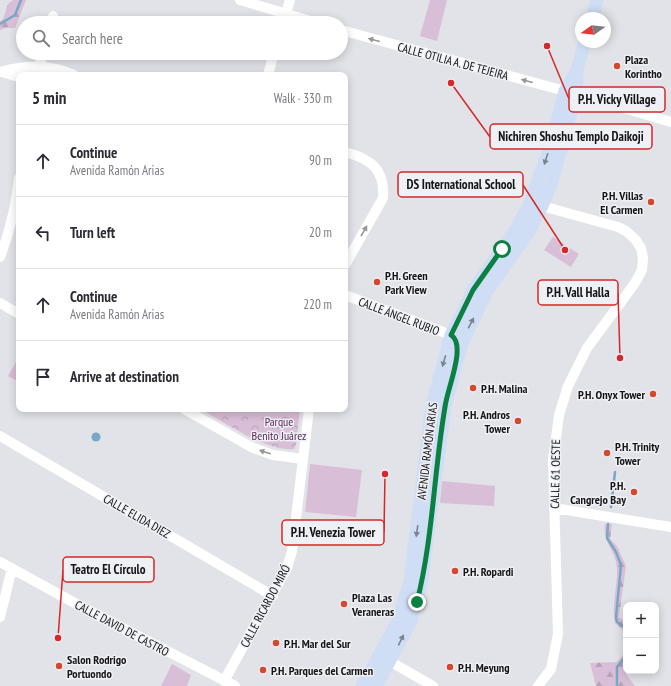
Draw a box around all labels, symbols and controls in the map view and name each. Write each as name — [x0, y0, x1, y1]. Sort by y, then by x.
north arrow — [575, 12, 611, 48]
search box — [16, 16, 348, 60]
icon: search — [30, 27, 52, 49]
text: Search here — [62, 29, 123, 48]
one-way arrow — [368, 37, 380, 43]
street label: CALLE OTILIA A. DE TEJEIRA — [396, 39, 510, 83]
place label: Plaza Korintho — [625, 52, 663, 81]
marker: Plaza Korintho — [612, 61, 622, 71]
one-way arrow — [521, 77, 533, 83]
text: 5 min — [32, 87, 66, 109]
callout: P.H. Vicky Village — [569, 87, 665, 112]
text: Walk · 330 m — [274, 90, 332, 107]
text: P.H. Vicky Village — [578, 91, 656, 108]
callout: Nichiren Shoshu Templo Daikoji — [490, 124, 652, 149]
text: Nichiren Shoshu Templo Daikoji — [498, 128, 644, 145]
text: Continue — [70, 143, 117, 162]
icon: ahead — [32, 150, 54, 172]
text: 90 m — [309, 152, 332, 169]
one-way arrow — [543, 154, 549, 166]
text: Avenida Ramón Arias — [70, 162, 164, 179]
callout: DS International School — [398, 172, 523, 197]
text: DS International School — [407, 176, 516, 193]
place label: P.H. Villas El Carmen — [600, 188, 643, 217]
marker: P.H. Villas El Carmen — [646, 197, 656, 207]
icon: left — [32, 222, 54, 244]
text: Turn left — [70, 223, 115, 242]
text: 20 m — [309, 224, 332, 241]
one-way arrow — [361, 225, 368, 237]
route start — [493, 240, 511, 258]
place label: P.H. Green Park View — [385, 268, 428, 297]
marker: P.H. Green Park View — [372, 277, 382, 287]
callout: P.H. Vall Halla — [538, 280, 618, 305]
text: P.H. Vall Halla — [546, 284, 610, 301]
text: Continue — [70, 287, 117, 306]
icon: ahead — [32, 294, 54, 316]
street label: CALLE ÁNGEL RUBIO — [356, 294, 442, 338]
text: 220 m — [303, 296, 332, 313]
text: Avenida Ramón Arias — [70, 306, 164, 323]
one-way arrow — [467, 317, 474, 329]
one-way arrow — [441, 356, 447, 368]
icon: arrive — [32, 366, 54, 388]
text: Arrive at destination — [70, 367, 179, 386]
place label: P.H. Malina — [481, 381, 528, 396]
marker: P.H. Malina — [468, 383, 478, 393]
place label: P.H. Onyx Tower — [578, 387, 645, 402]
marker: P.H. Onyx Tower — [648, 389, 658, 399]
street label: AVENIDA RAMÓN ARIAS — [414, 401, 440, 501]
place label: P.H. Andros Tower — [463, 407, 510, 436]
park label: Parque Benito Juárez — [252, 414, 306, 443]
marker: P.H. Andros Tower — [513, 416, 523, 426]
street label: CALLE 61 OESTE — [547, 439, 563, 509]
place label: P.H. Trinity Tower — [615, 439, 659, 468]
marker: P.H. Trinity Tower — [602, 448, 612, 458]
one-way arrow — [259, 449, 271, 455]
place label: P.H. Cangrejo Bay — [570, 478, 626, 507]
marker: P.H. Cangrejo Bay — [629, 487, 639, 497]
street label: CALLE ELIDA DIEZ — [101, 491, 173, 541]
callout: P.H. Venezia Tower — [282, 520, 384, 545]
text: P.H. Venezia Tower — [291, 524, 375, 541]
one-way arrow — [414, 525, 420, 537]
callout: Teatro El Círculo — [63, 557, 154, 582]
text: Teatro El Círculo — [71, 561, 146, 578]
street label: CALLE RICARDO MIRÓ — [237, 562, 293, 650]
place label: P.H. Ropardi — [463, 564, 514, 579]
marker: P.H. Ropardi — [450, 566, 460, 576]
place label: Plaza Las Veraneras — [351, 590, 394, 619]
route end — [408, 593, 426, 611]
street label: CALLE DAVID DE CASTRO — [72, 597, 172, 659]
marker: Plaza Las Veraneras — [339, 599, 349, 609]
map controls — [623, 602, 659, 674]
button: + — [623, 602, 659, 638]
one-way arrow — [398, 634, 404, 645]
place label: P.H. Mar del Sur — [284, 636, 351, 651]
marker: P.H. Mar del Sur — [271, 638, 281, 648]
button: − — [623, 638, 659, 674]
place label: Salon Rodrigo Portuondo — [67, 652, 127, 681]
place label: P.H. Meyung — [458, 660, 510, 675]
marker: Salon Rodrigo Portuondo — [54, 661, 64, 671]
marker: P.H. Meyung — [445, 662, 455, 672]
place label: P.H. Parques del Carmen — [271, 663, 373, 678]
marker: P.H. Parques del Carmen — [258, 665, 268, 675]

